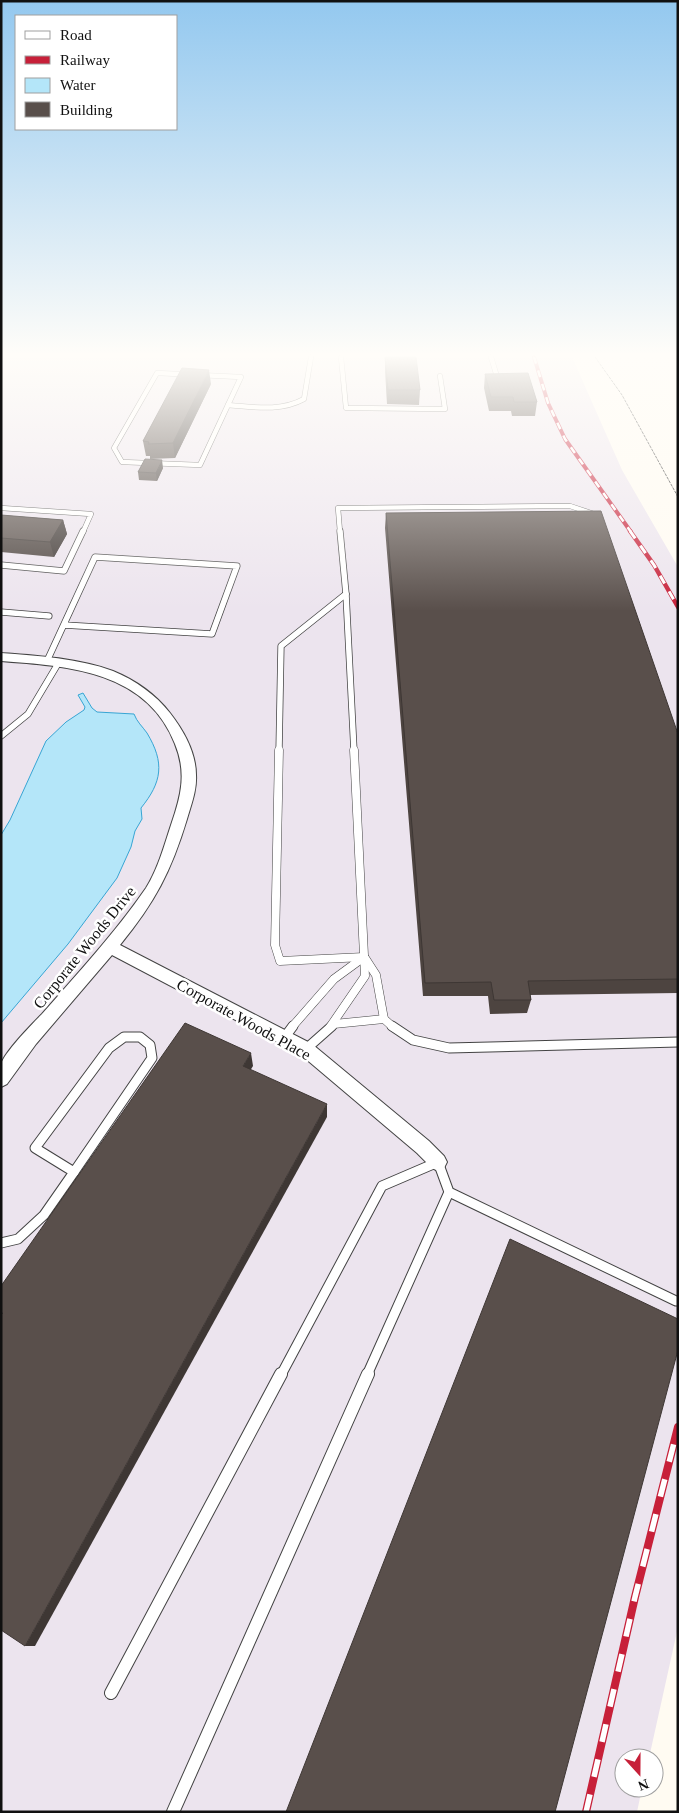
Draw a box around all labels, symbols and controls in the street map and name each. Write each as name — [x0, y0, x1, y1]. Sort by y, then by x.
legend — [15, 15, 178, 130]
text: Road — [60, 27, 92, 43]
text: Railway — [60, 52, 110, 68]
text: Water — [60, 77, 95, 93]
text: Building — [60, 102, 113, 118]
street label: Corporate Woods Drive — [30, 883, 140, 1012]
street label: Corporate Woods Place — [173, 976, 314, 1064]
north arrow — [614, 1748, 664, 1798]
text: N — [636, 1776, 651, 1793]

